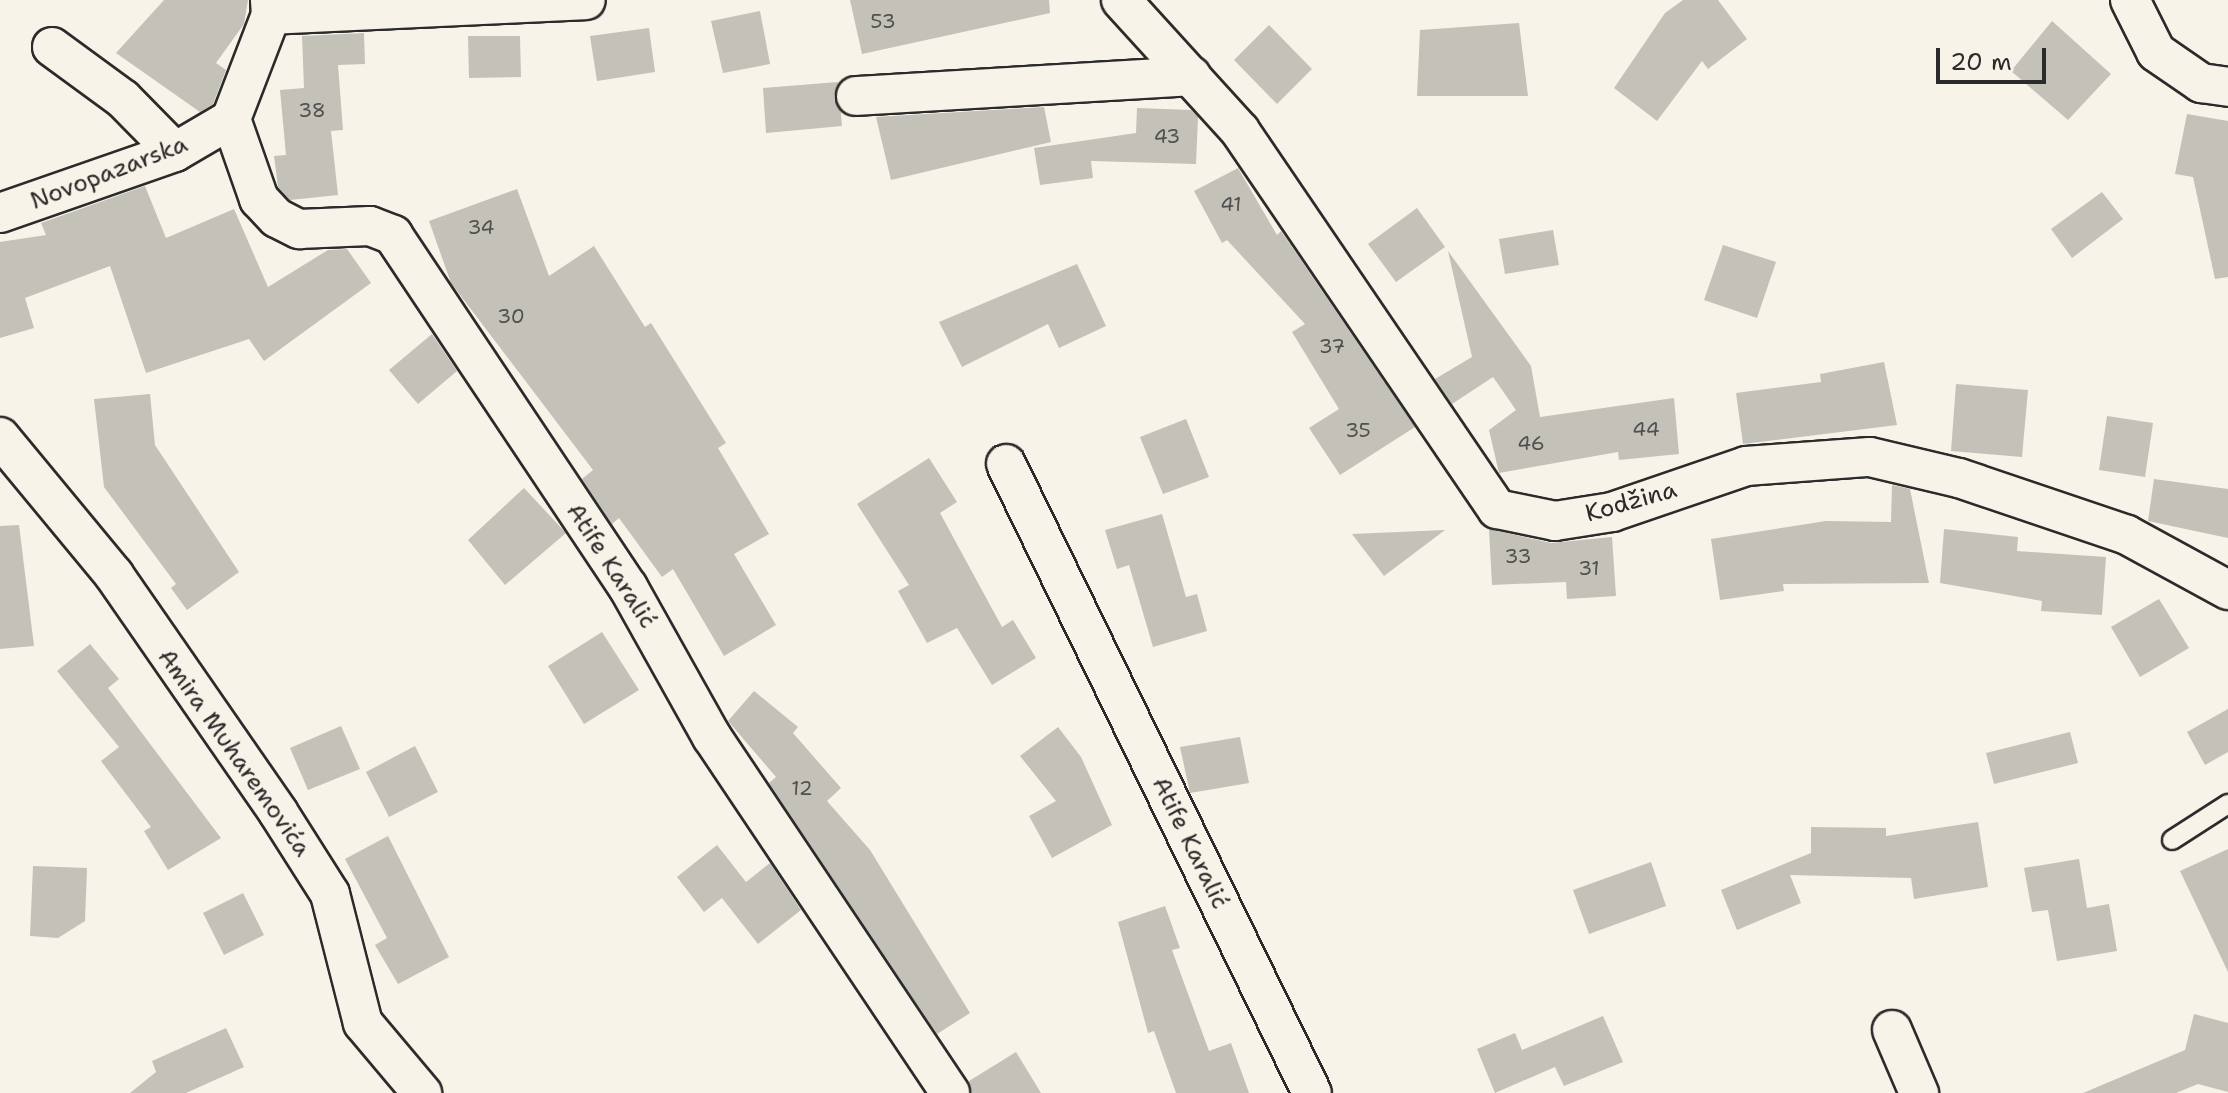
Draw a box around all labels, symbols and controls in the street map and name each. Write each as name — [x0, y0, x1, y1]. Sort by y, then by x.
house number: 53 — [870, 9, 896, 33]
scale bar — [1940, 32, 2050, 82]
text: 20 m — [1950, 46, 2012, 78]
house number: 38 — [298, 98, 326, 122]
house number: 43 — [1154, 124, 1180, 148]
street label: Novopazarska — [26, 130, 192, 216]
house number: 41 — [1220, 192, 1242, 216]
house number: 34 — [467, 215, 495, 239]
house number: 30 — [497, 304, 525, 328]
house number: 37 — [1319, 334, 1345, 358]
house number: 44 — [1632, 417, 1660, 441]
house number: 35 — [1345, 418, 1371, 442]
house number: 46 — [1517, 431, 1545, 455]
street label: Kodžina — [1582, 475, 1680, 529]
street label: Atife Karalić — [560, 498, 662, 634]
house number: 33 — [1505, 544, 1531, 568]
house number: 31 — [1578, 556, 1600, 580]
street label: Amira Muharemovića — [151, 644, 317, 862]
street label: Atife Karalić — [1146, 772, 1234, 914]
house number: 12 — [791, 776, 813, 800]

